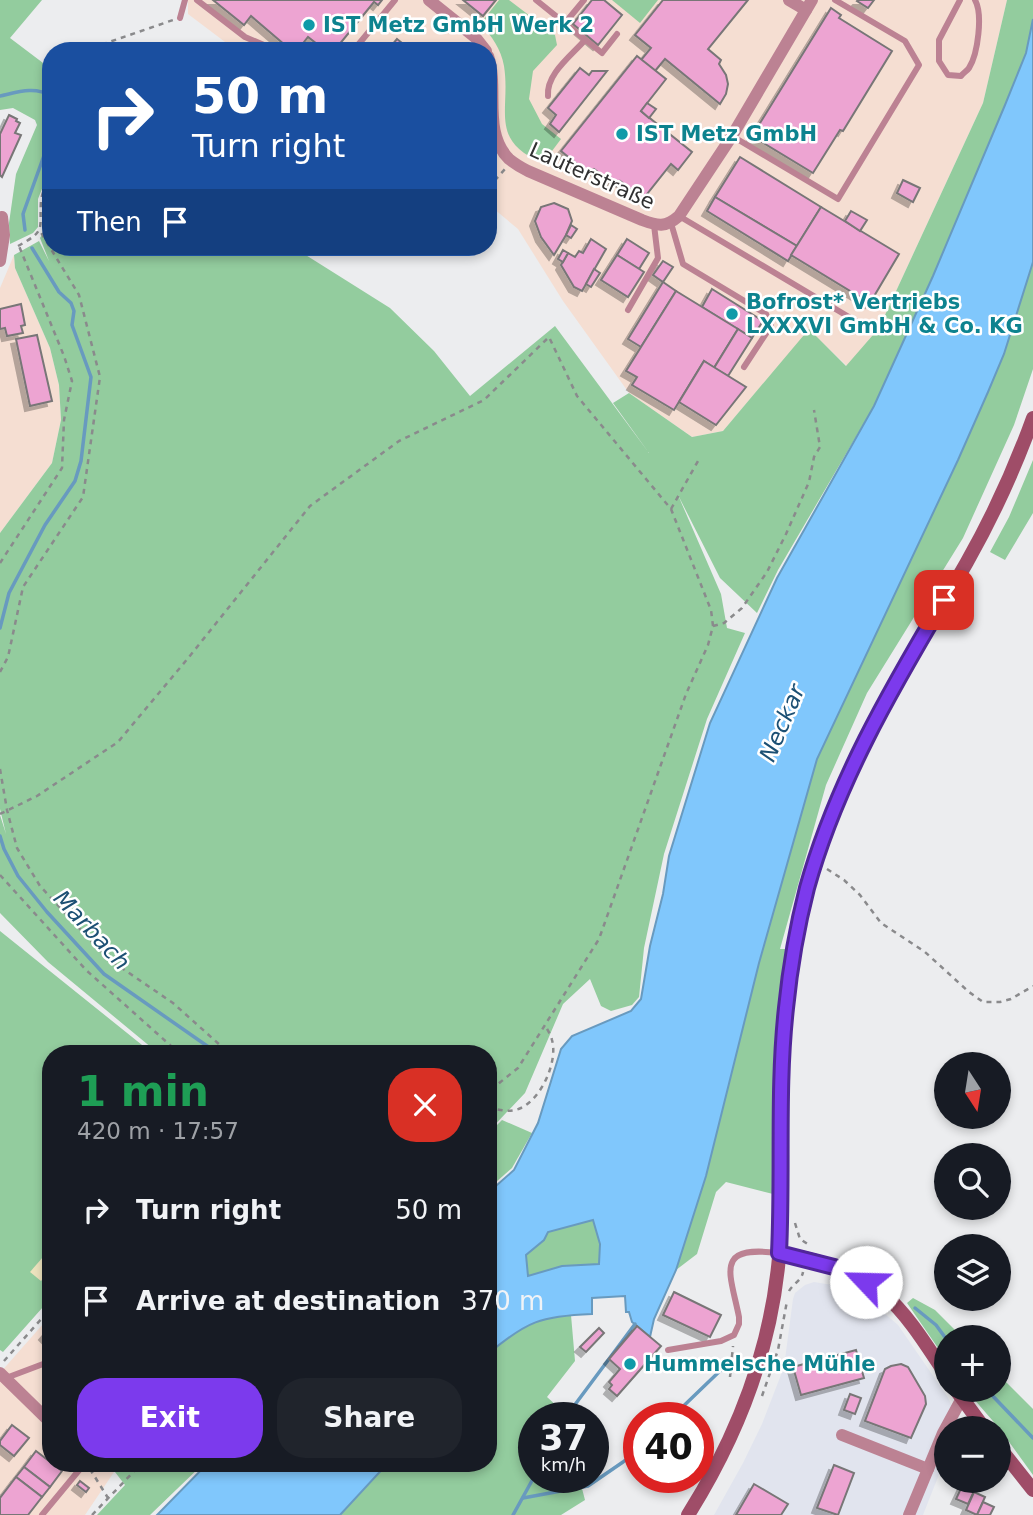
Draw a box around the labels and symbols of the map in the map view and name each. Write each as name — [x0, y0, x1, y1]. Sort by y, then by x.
place label: IST Metz GmbH Werk 2 — [323, 13, 594, 37]
marker: IST Metz GmbH Werk 2 — [301, 17, 317, 33]
place label: IST Metz GmbH — [636, 122, 817, 146]
marker: IST Metz GmbH — [614, 126, 630, 142]
street label: Lauterstraße — [526, 138, 658, 214]
place label: Bofrost* Vertriebs LXXXVI GmbH & Co. KG — [746, 290, 1023, 338]
marker: Bofrost* Vertriebs LXXXVI GmbH & Co. KG — [724, 306, 740, 322]
pin — [914, 570, 974, 630]
water label: Neckar — [754, 679, 810, 765]
water label: Marbach — [49, 885, 135, 975]
north arrow — [934, 1052, 1012, 1129]
position arrow — [829, 1245, 903, 1319]
place label: Hummelsche Mühle — [644, 1352, 875, 1376]
marker: Hummelsche Mühle — [622, 1356, 638, 1372]
speed limit sign: 40 — [623, 1402, 714, 1493]

